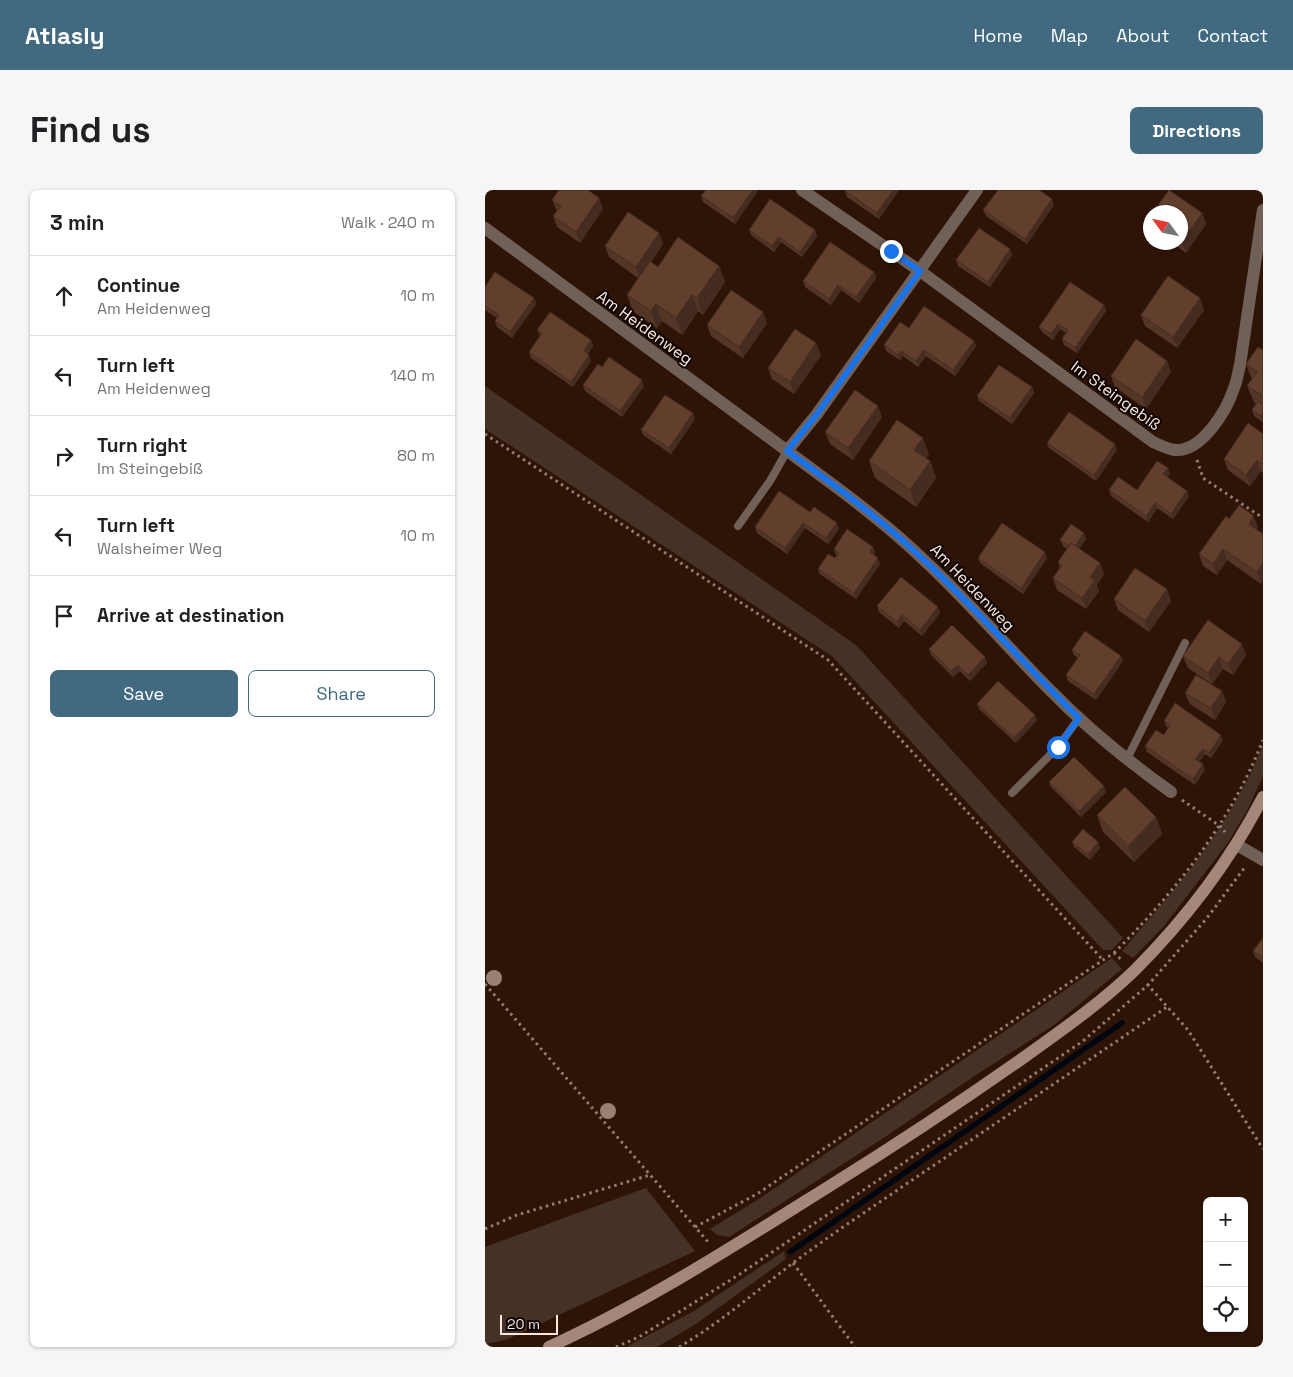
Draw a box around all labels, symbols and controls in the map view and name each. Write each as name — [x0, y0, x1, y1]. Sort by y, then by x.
text: Atlasly — [25, 20, 104, 51]
text: Home — [974, 24, 1023, 47]
text: Map — [1051, 24, 1088, 47]
text: About — [1116, 24, 1170, 47]
text: Contact — [1198, 24, 1268, 47]
button: Directions — [1130, 107, 1263, 154]
text: Find us — [30, 108, 151, 152]
north arrow — [1143, 205, 1188, 250]
text: 3 min — [50, 209, 105, 236]
text: Walk · 240 m — [341, 212, 435, 233]
route end — [880, 240, 903, 263]
text: Continue — [97, 273, 180, 298]
icon: ahead — [50, 282, 78, 310]
text: 10 m — [400, 285, 435, 306]
street label: Am Heidenweg — [593, 285, 697, 369]
text: Am Heidenweg — [97, 298, 211, 319]
text: Turn left — [97, 353, 175, 378]
street label: Im Steingebiß — [1067, 356, 1165, 435]
icon: left — [50, 362, 78, 390]
text: 140 m — [390, 365, 435, 386]
text: Am Heidenweg — [97, 378, 211, 399]
text: Turn right — [97, 433, 187, 458]
icon: right — [50, 442, 78, 470]
text: 80 m — [397, 445, 435, 466]
text: Im Steingebiß — [97, 458, 203, 479]
text: Turn left — [97, 513, 175, 538]
icon: left — [50, 522, 78, 550]
text: 10 m — [400, 525, 435, 546]
text: Walsheimer Weg — [97, 538, 222, 559]
street label: Am Heidenweg — [926, 539, 1020, 636]
icon: arrive — [50, 602, 78, 630]
text: Arrive at destination — [97, 603, 285, 628]
button: Save — [50, 670, 238, 717]
button: Share — [248, 670, 435, 717]
route start — [1047, 736, 1070, 759]
map controls — [1203, 1197, 1248, 1332]
button: + — [1203, 1197, 1248, 1242]
button: − — [1203, 1242, 1248, 1287]
button: locate — [1203, 1287, 1248, 1332]
scale bar — [500, 1312, 557, 1335]
text: 20 m — [507, 1315, 540, 1333]

